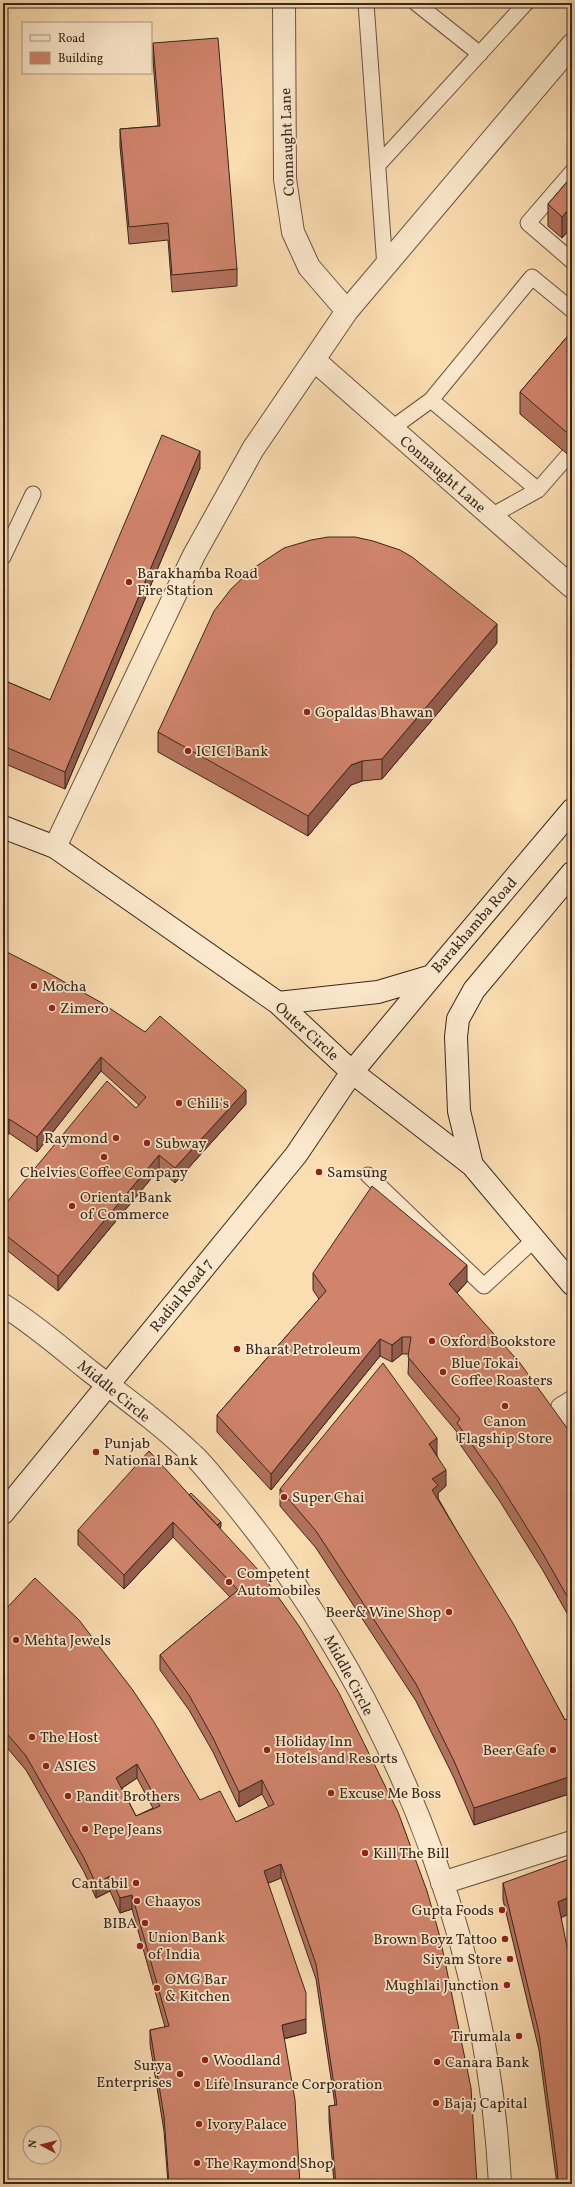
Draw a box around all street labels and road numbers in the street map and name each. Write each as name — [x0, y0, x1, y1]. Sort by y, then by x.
street label: Connaught Lane — [276, 87, 301, 196]
street label: Connaught Lane — [394, 432, 490, 519]
street label: Barakhamba Road — [428, 873, 523, 979]
street label: Outer Circle — [269, 998, 343, 1067]
street label: Radial Road 7 — [146, 1254, 219, 1337]
street label: Middle Circle — [72, 1356, 154, 1428]
street label: Middle Circle — [318, 1632, 378, 1720]

